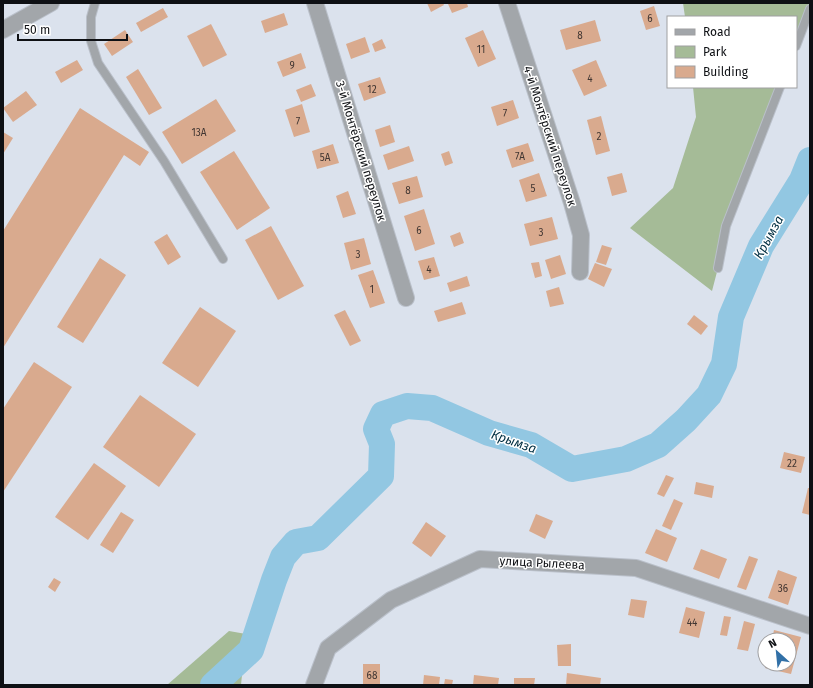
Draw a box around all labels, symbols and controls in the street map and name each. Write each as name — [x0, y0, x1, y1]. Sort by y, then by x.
house number: 6 — [647, 13, 653, 25]
scale bar — [18, 16, 127, 42]
legend — [667, 16, 797, 88]
text: 50 m — [24, 23, 50, 37]
text: Road — [703, 25, 731, 39]
house number: 8 — [577, 30, 583, 42]
house number: 11 — [477, 44, 485, 56]
text: Park — [703, 45, 727, 59]
house number: 9 — [289, 60, 295, 72]
street label: 4-й Монтёрский переулок — [521, 64, 580, 209]
text: Building — [703, 65, 749, 79]
house number: 4 — [587, 73, 593, 85]
street label: 3-й Монтёрский переулок — [333, 79, 389, 224]
house number: 12 — [367, 84, 377, 96]
house number: 7 — [503, 108, 508, 120]
house number: 7 — [296, 116, 301, 128]
house number: 13А — [191, 127, 207, 139]
house number: 2 — [597, 131, 602, 143]
house number: 7А — [515, 151, 525, 163]
house number: 5А — [320, 152, 331, 164]
house number: 5 — [530, 183, 536, 195]
house number: 8 — [405, 185, 411, 197]
water label: Крымза — [750, 213, 786, 261]
house number: 6 — [416, 225, 422, 237]
house number: 3 — [539, 227, 544, 239]
house number: 3 — [356, 249, 361, 261]
house number: 4 — [426, 264, 432, 276]
house number: 1 — [370, 284, 374, 296]
water label: Крымза — [489, 427, 538, 456]
house number: 22 — [787, 458, 797, 470]
street label: улица Рылеева — [499, 554, 585, 572]
house number: 36 — [778, 583, 788, 595]
house number: 44 — [687, 617, 698, 629]
north arrow — [757, 632, 797, 672]
text: N — [766, 636, 779, 651]
house number: 68 — [367, 670, 378, 682]

